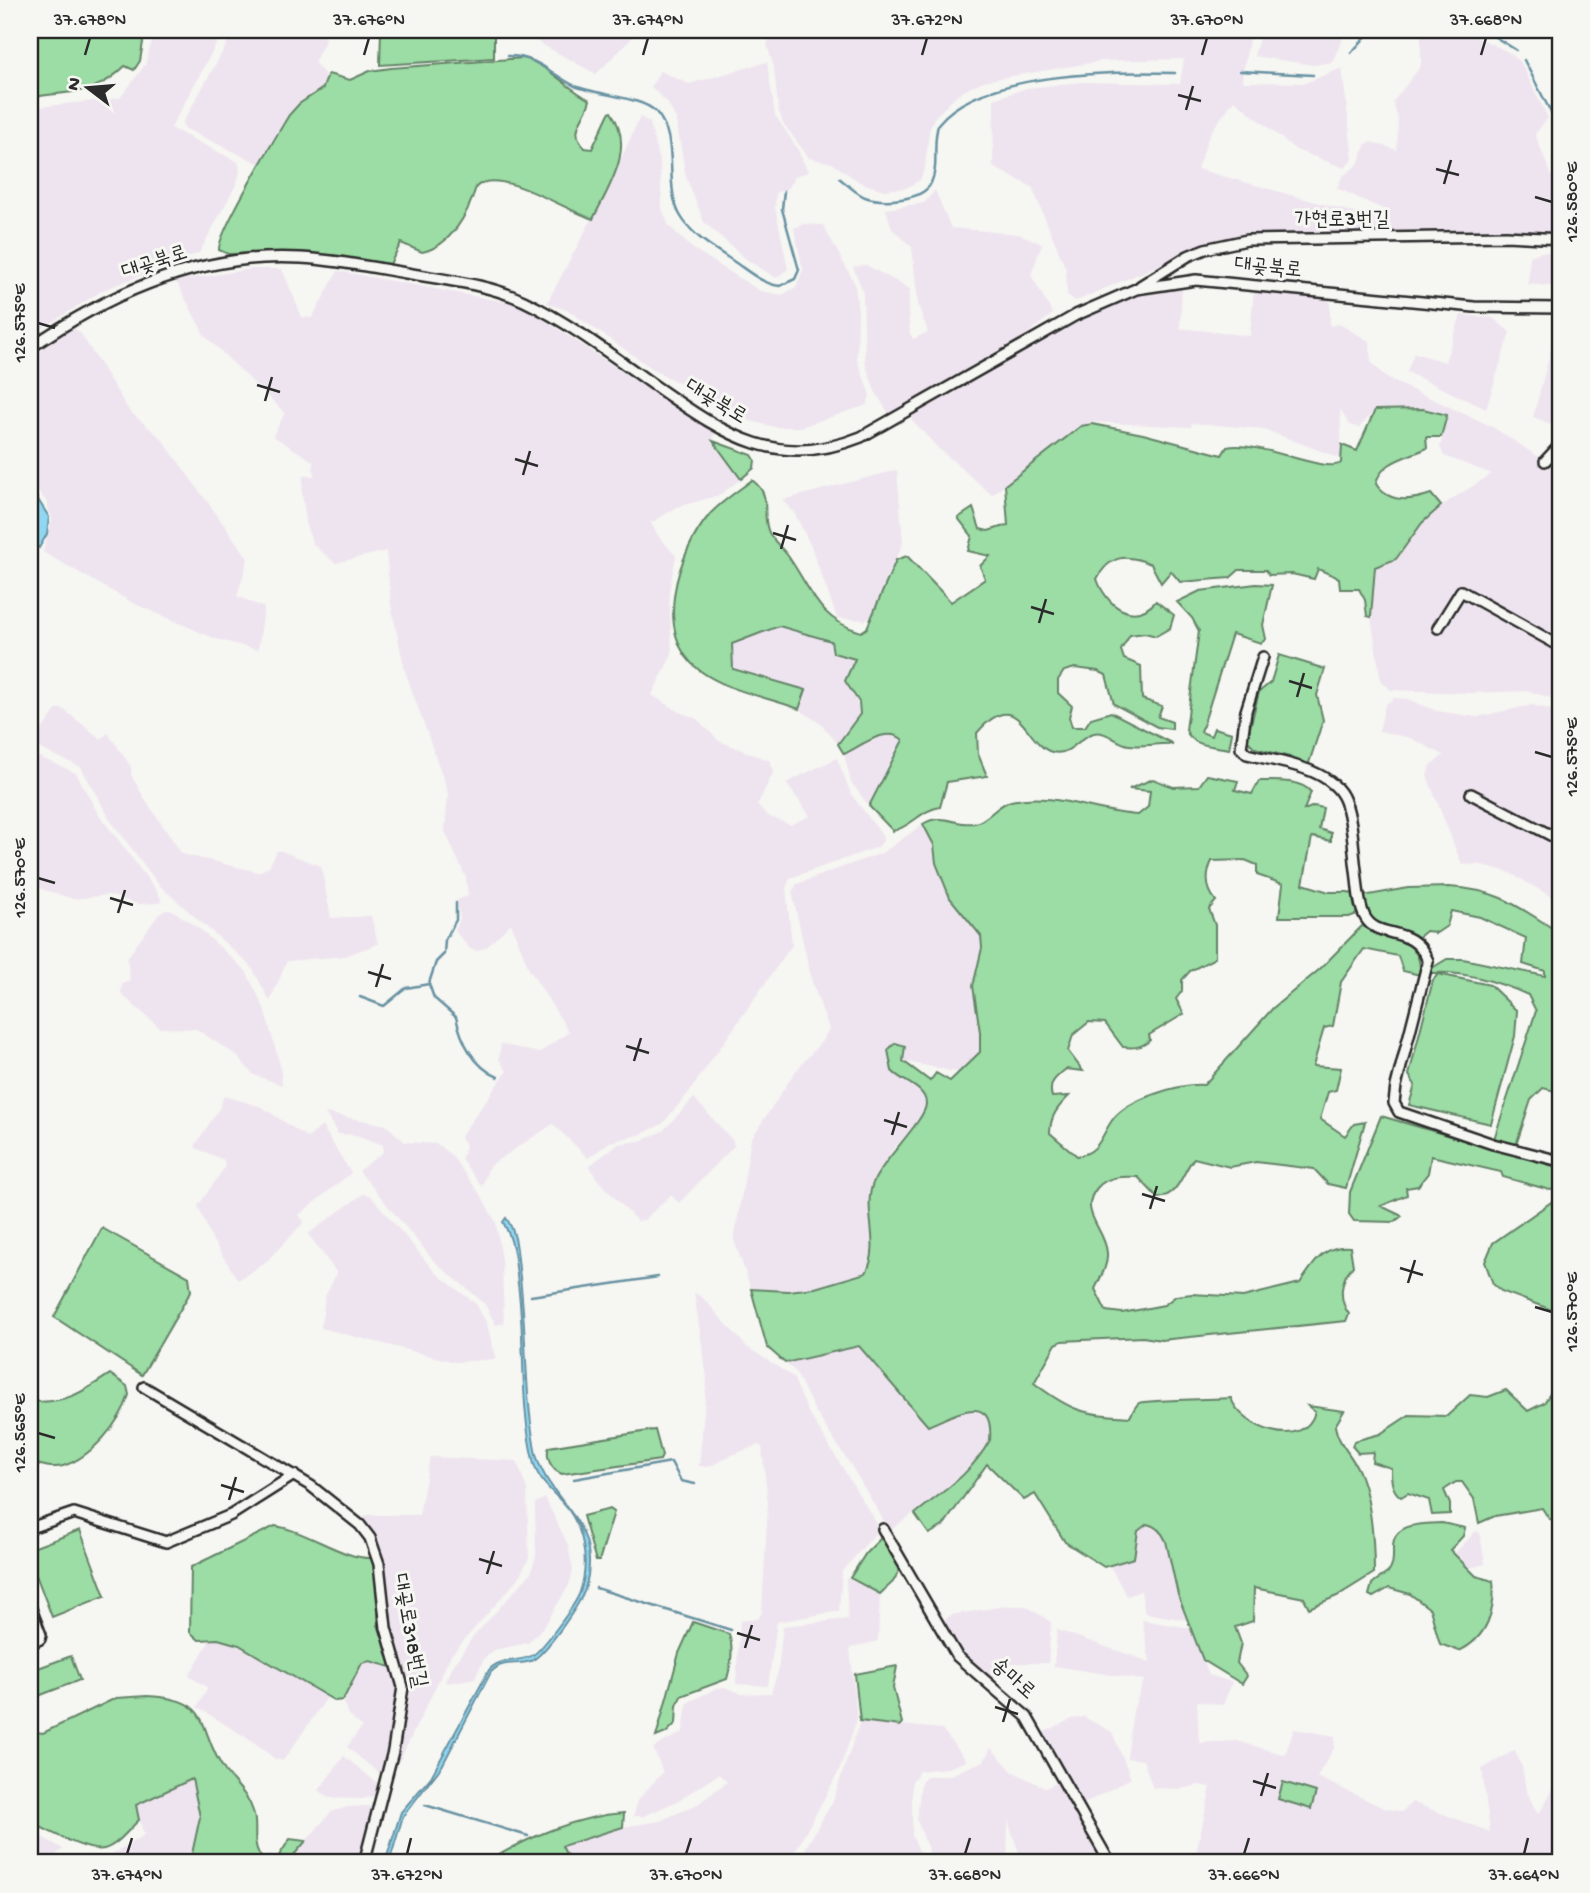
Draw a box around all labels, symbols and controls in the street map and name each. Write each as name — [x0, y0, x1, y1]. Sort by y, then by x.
text: 37.678°N — [53, 11, 126, 32]
text: 37.676°N — [332, 11, 405, 32]
text: 37.674°N — [611, 11, 684, 32]
text: 37.672°N — [890, 11, 963, 32]
text: 37.670°N — [1170, 11, 1243, 32]
text: 37.668°N — [1449, 11, 1522, 32]
north arrow — [52, 52, 122, 122]
text: N — [62, 75, 88, 93]
text: 126.580°E — [1563, 161, 1584, 243]
street label: 가현로3번길 — [1294, 209, 1390, 234]
street label: 대곶북로 — [119, 242, 191, 286]
street label: 대곶북로 — [1233, 253, 1303, 285]
text: 126.575°E — [11, 283, 32, 363]
street label: 대곶북로 — [680, 375, 750, 431]
text: 126.575°E — [1563, 717, 1584, 797]
text: 126.570°E — [11, 838, 32, 919]
text: 126.570°E — [1563, 1272, 1584, 1353]
text: 126.565°E — [11, 1393, 32, 1473]
street label: 대곶로318번길 — [386, 1572, 430, 1690]
street label: 송마로 — [985, 1653, 1040, 1706]
text: 37.674°N — [90, 1866, 163, 1887]
text: 37.672°N — [370, 1866, 443, 1887]
text: 37.670°N — [649, 1866, 722, 1887]
text: 37.668°N — [928, 1866, 1001, 1887]
text: 37.666°N — [1207, 1866, 1280, 1887]
text: 37.664°N — [1488, 1866, 1559, 1887]

